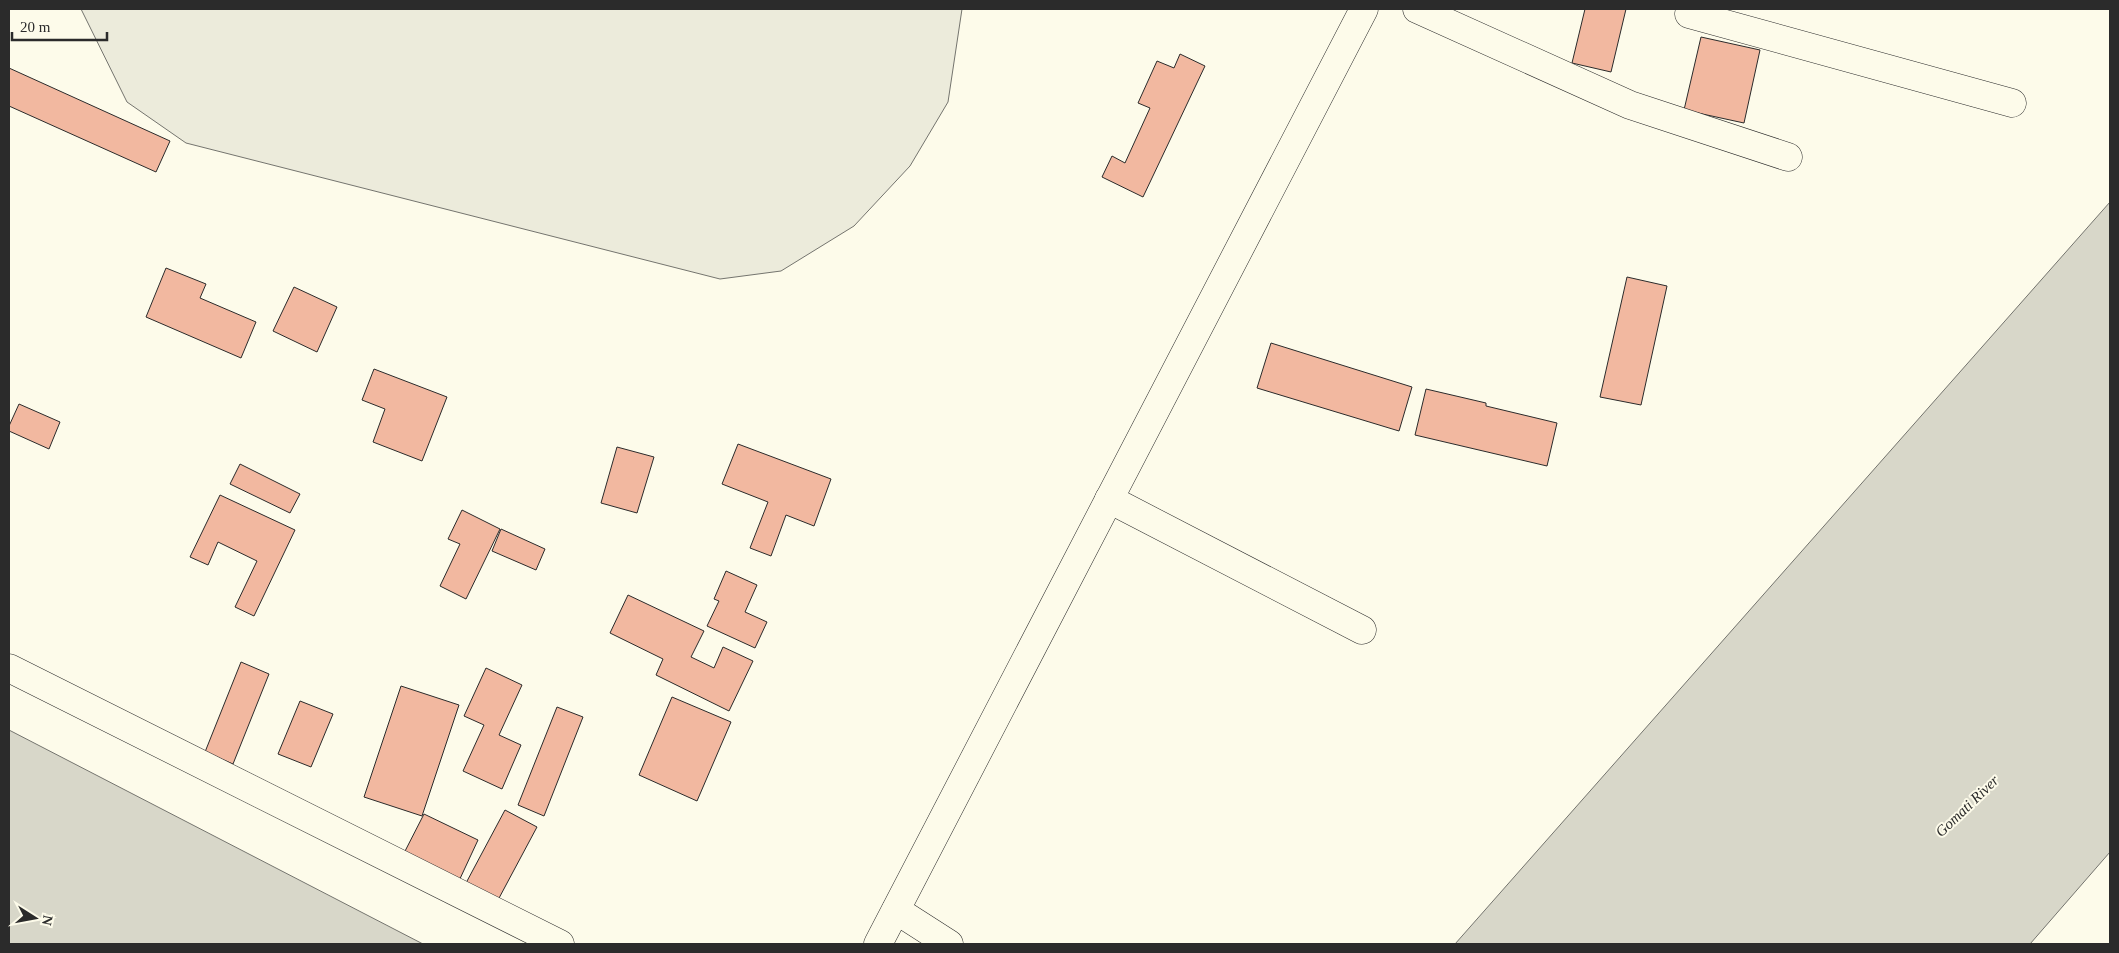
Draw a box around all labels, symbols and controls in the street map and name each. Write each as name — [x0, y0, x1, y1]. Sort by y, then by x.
scale bar — [12, 10, 108, 42]
text: 20 m — [20, 19, 51, 35]
water label: Gomati River — [1932, 772, 2002, 840]
north arrow — [10, 893, 60, 943]
text: N — [39, 914, 56, 927]

